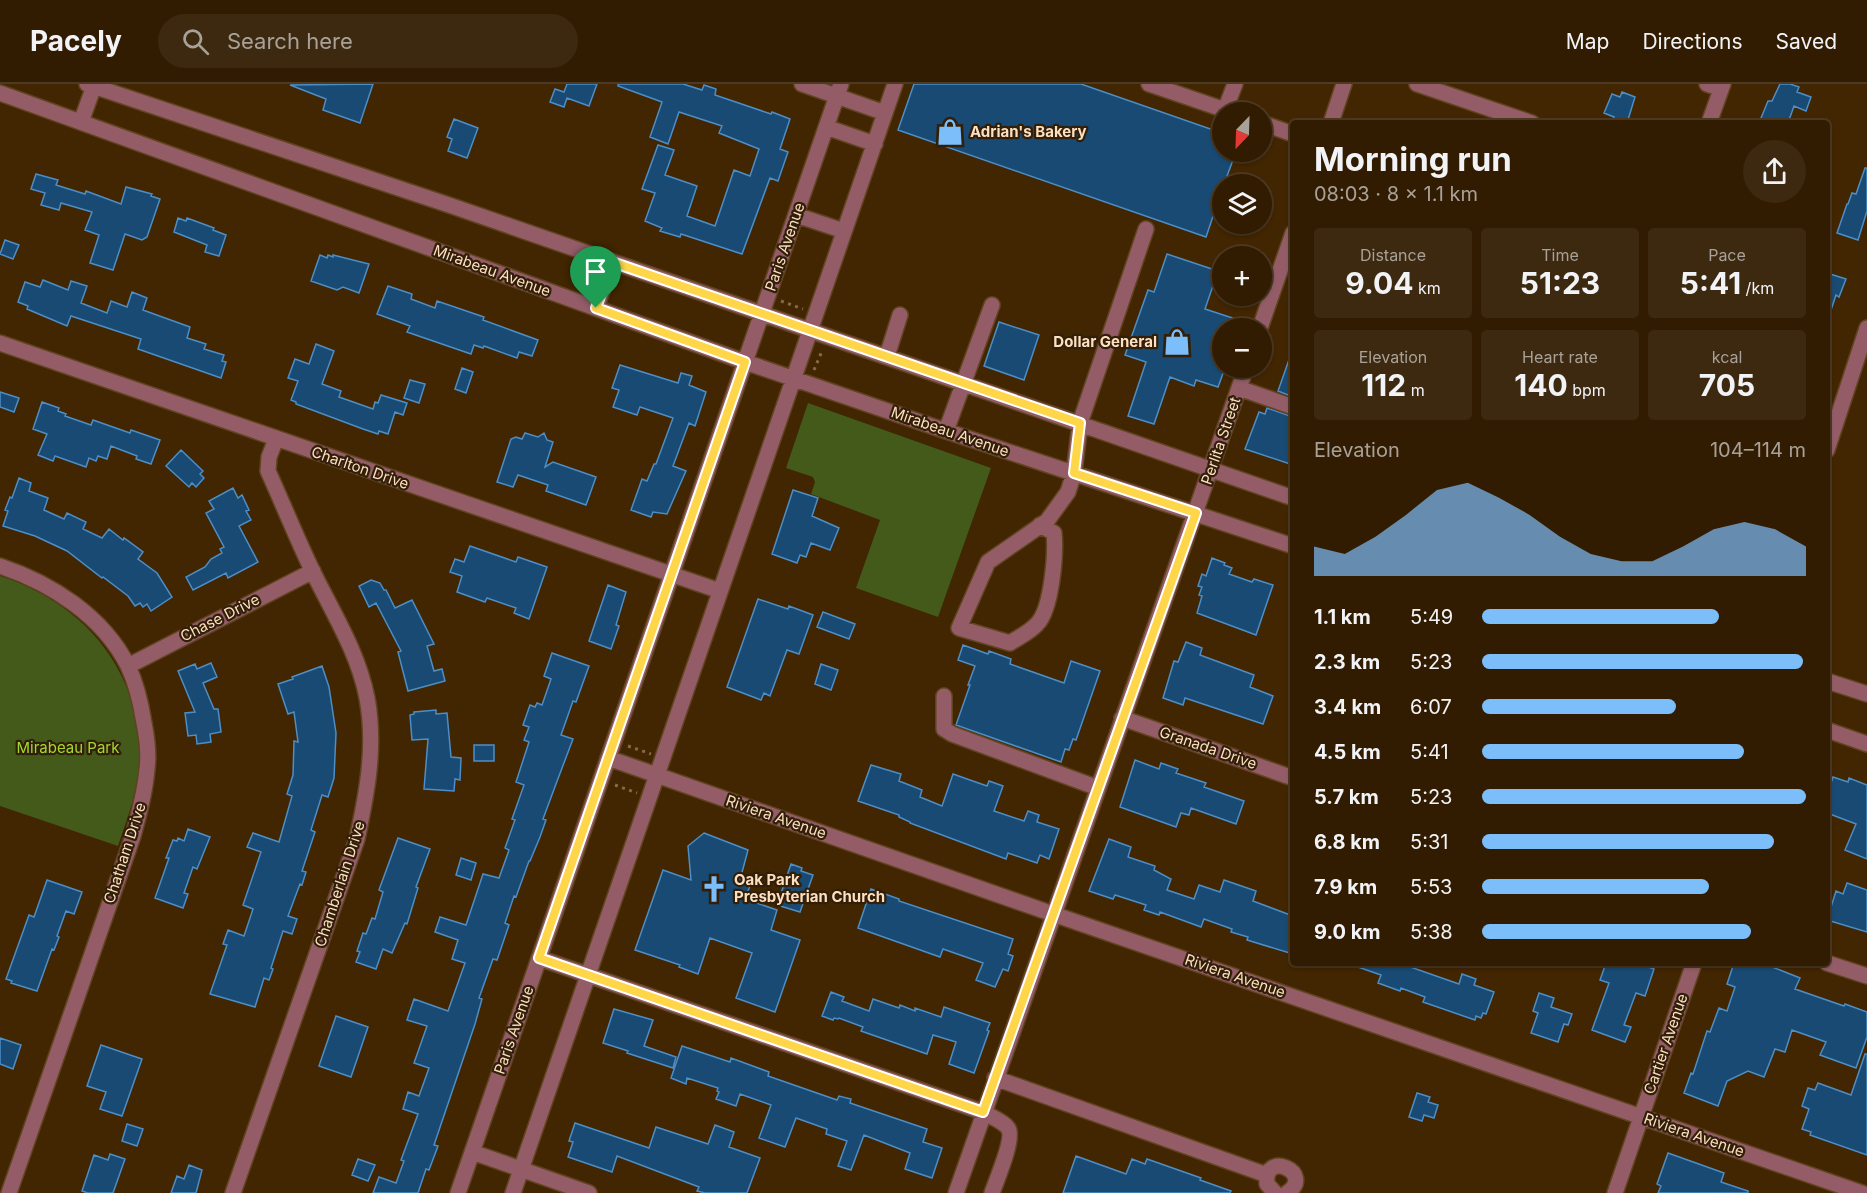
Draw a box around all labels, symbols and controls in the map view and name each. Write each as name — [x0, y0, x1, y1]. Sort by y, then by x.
search box — [158, 14, 578, 68]
text: Pacely — [30, 24, 122, 58]
icon: search — [179, 25, 212, 58]
text: Search here — [227, 28, 353, 54]
text: Map — [1566, 29, 1609, 54]
text: Directions — [1642, 29, 1743, 54]
text: Saved — [1776, 29, 1837, 54]
north arrow — [1212, 102, 1272, 162]
map controls — [1212, 102, 1272, 378]
shop icon: Adrian's Bakery — [935, 117, 965, 147]
place label: Adrian's Bakery — [970, 122, 1087, 141]
text: Morning run — [1314, 139, 1512, 179]
button: share — [1743, 140, 1806, 203]
button: layers — [1212, 174, 1272, 234]
text: 08:03 · 8 × 1.1 km — [1314, 182, 1478, 206]
street label: Paris Avenue — [761, 200, 809, 294]
street label: Mirabeau Avenue — [431, 240, 553, 301]
text: Distance — [1360, 245, 1426, 265]
text: Time — [1541, 245, 1579, 265]
text: Pace — [1708, 245, 1746, 265]
pin — [570, 246, 621, 308]
button: + — [1212, 246, 1272, 306]
icon: arrive — [579, 255, 612, 288]
text: 9.04 — [1345, 265, 1413, 301]
text: 51:23 — [1520, 265, 1600, 301]
text: 5:41 — [1680, 265, 1741, 301]
text: km — [1413, 278, 1441, 298]
text: /km — [1741, 278, 1774, 298]
button: − — [1212, 318, 1272, 378]
shop icon: Dollar General — [1162, 327, 1192, 357]
place label: Dollar General — [1053, 332, 1157, 351]
text: Elevation — [1359, 347, 1427, 367]
text: Heart rate — [1522, 347, 1598, 367]
text: kcal — [1712, 347, 1742, 367]
text: 112 — [1361, 367, 1406, 403]
text: 140 — [1514, 367, 1568, 403]
text: 705 — [1699, 367, 1755, 403]
text: m — [1406, 380, 1425, 400]
text: bpm — [1568, 380, 1606, 400]
street label: Perlita Street — [1197, 394, 1244, 487]
street label: Mirabeau Avenue — [889, 402, 1012, 461]
text: Elevation — [1314, 438, 1400, 462]
text: 104–114 m — [1710, 438, 1806, 462]
street label: Charlton Drive — [309, 442, 411, 493]
street label: Chase Drive — [177, 589, 263, 646]
text: 1.1 km — [1314, 605, 1371, 629]
text: 5:49 — [1410, 605, 1453, 629]
text: 2.3 km — [1314, 650, 1380, 674]
text: 5:23 — [1410, 650, 1452, 674]
text: 3.4 km — [1314, 695, 1381, 719]
text: 6:07 — [1410, 695, 1452, 719]
street label: Granada Drive — [1157, 722, 1259, 773]
park label: Mirabeau Park — [17, 738, 120, 757]
text: 4.5 km — [1314, 740, 1381, 764]
text: 5:41 — [1410, 740, 1449, 764]
text: 5.7 km — [1314, 785, 1379, 809]
text: 5:23 — [1410, 785, 1452, 809]
street label: Riviera Avenue — [723, 790, 829, 843]
street label: Chatham Drive — [99, 800, 150, 906]
street label: Chamberlain Drive — [310, 819, 369, 949]
text: 6.8 km — [1314, 830, 1380, 854]
text: 5:31 — [1410, 830, 1448, 854]
place label: Oak Park Presbyterian Church — [734, 870, 885, 906]
church icon: Oak Park Presbyterian Church — [699, 874, 729, 904]
text: 7.9 km — [1314, 875, 1377, 899]
text: 5:53 — [1410, 875, 1452, 899]
text: 9.0 km — [1314, 920, 1381, 944]
text: 5:38 — [1410, 920, 1453, 944]
street label: Riviera Avenue — [1182, 949, 1288, 1002]
street label: Paris Avenue — [490, 983, 538, 1077]
street label: Cartier Avenue — [1639, 991, 1692, 1097]
street label: Riviera Avenue — [1641, 1108, 1747, 1161]

